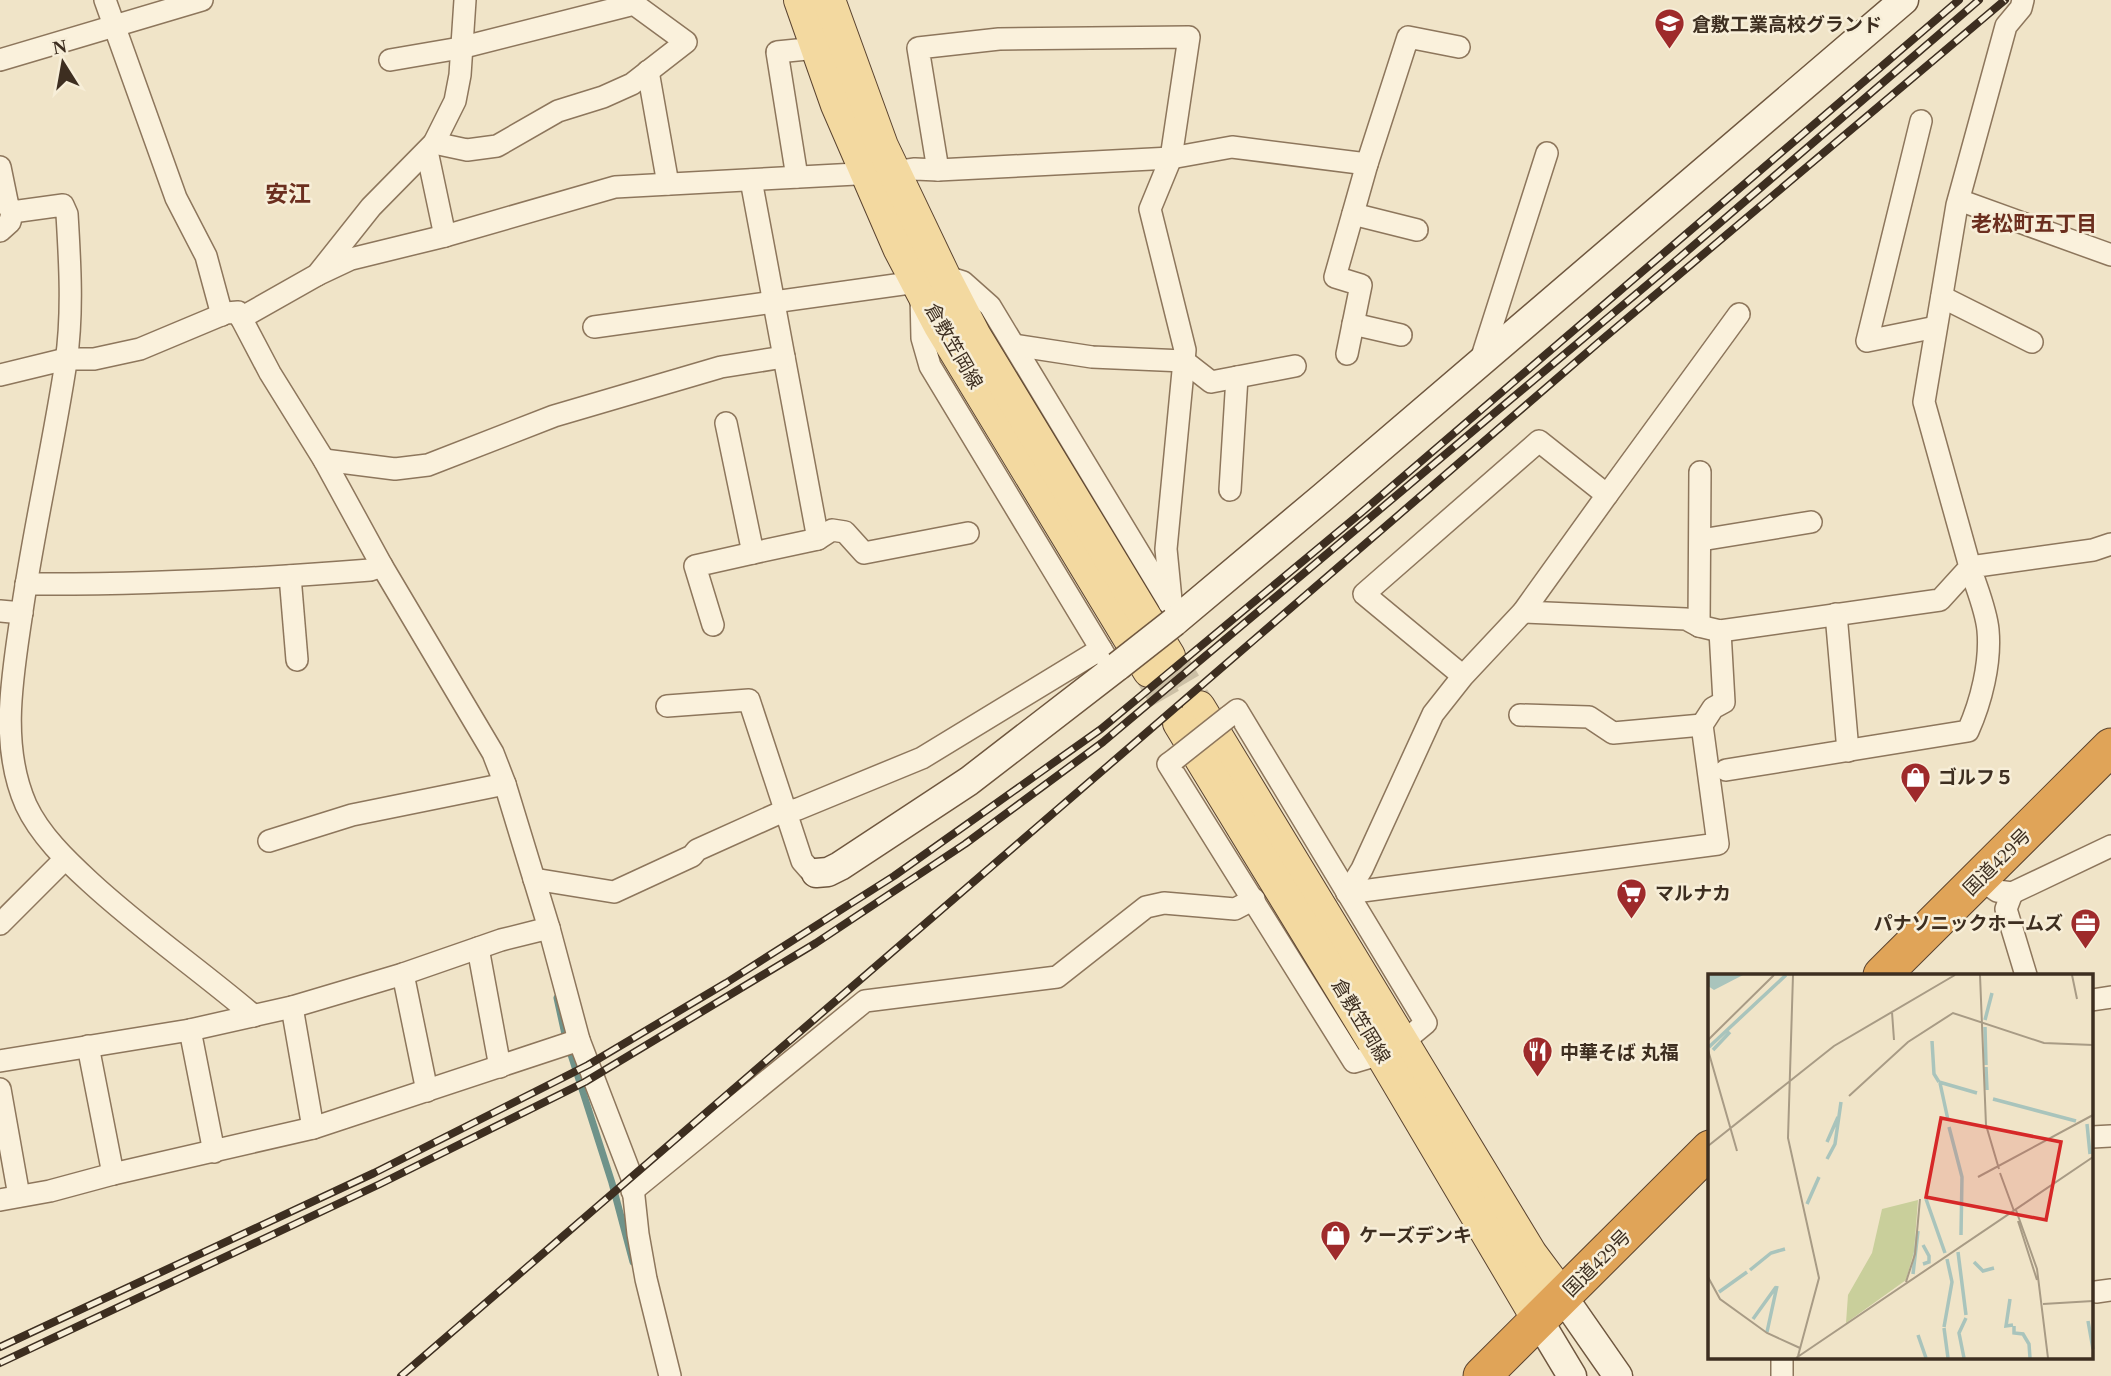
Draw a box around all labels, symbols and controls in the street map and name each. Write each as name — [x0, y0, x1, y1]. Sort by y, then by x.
school or university icon: 倉敷工業高校グランド — [1652, 7, 1686, 51]
place label: 倉敷工業高校グランド — [1692, 14, 1882, 35]
north arrow — [28, 28, 98, 98]
text: N — [51, 35, 69, 58]
district label: 安江 — [265, 182, 311, 207]
district label: 老松町五丁目 — [1971, 212, 2097, 236]
street label: 倉敷笠岡線 — [921, 300, 987, 392]
shop icon: ゴルフ５ — [1898, 760, 1932, 804]
place label: ゴルフ５ — [1938, 767, 2014, 788]
street label: 国道429号 — [1959, 824, 2035, 900]
supermarket icon: マルナカ — [1615, 876, 1649, 920]
place label: マルナカ — [1655, 883, 1731, 904]
office icon: パナソニックホームズ — [2069, 906, 2103, 950]
place label: パナソニックホームズ — [1874, 913, 2063, 934]
inset map — [1708, 974, 2094, 1358]
street label: 倉敷笠岡線 — [1328, 975, 1394, 1067]
restaurant icon: 中華そば 丸福 — [1520, 1035, 1554, 1079]
place label: 中華そば 丸福 — [1560, 1042, 1679, 1063]
shop icon: ケーズデンキ — [1319, 1218, 1353, 1262]
place label: ケーズデンキ — [1359, 1225, 1472, 1246]
street label: 国道429号 — [1559, 1225, 1635, 1301]

